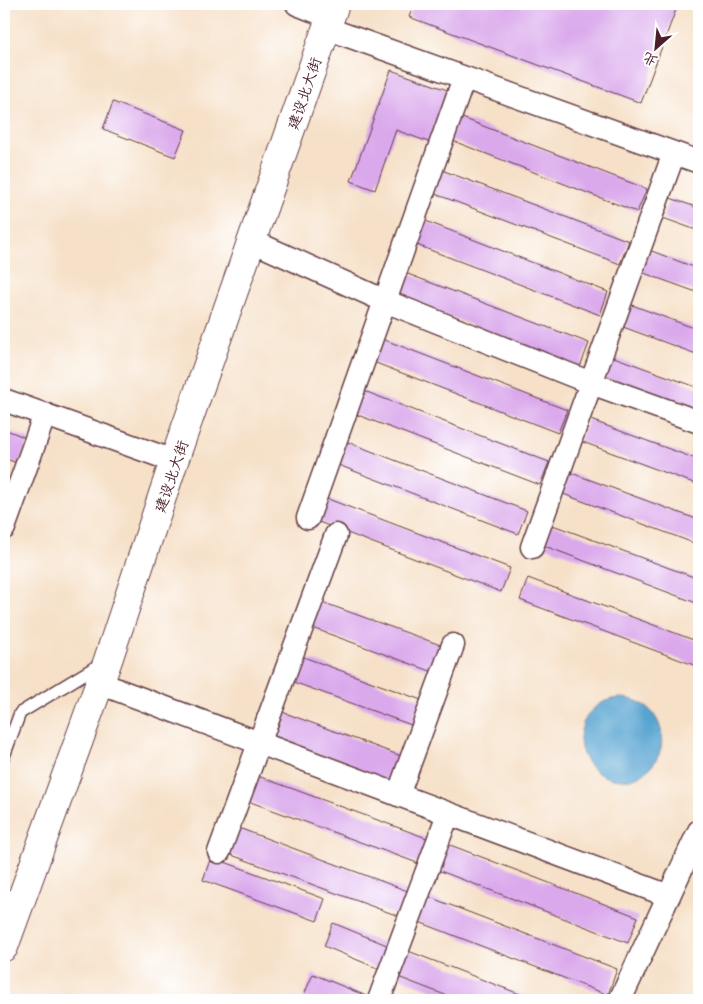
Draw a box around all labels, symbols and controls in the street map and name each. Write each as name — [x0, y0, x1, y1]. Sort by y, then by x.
north arrow — [630, 22, 680, 72]
text: 北 — [639, 47, 661, 73]
street label: 建设北大街 — [280, 54, 326, 132]
street label: 建设北大街 — [147, 437, 193, 515]

